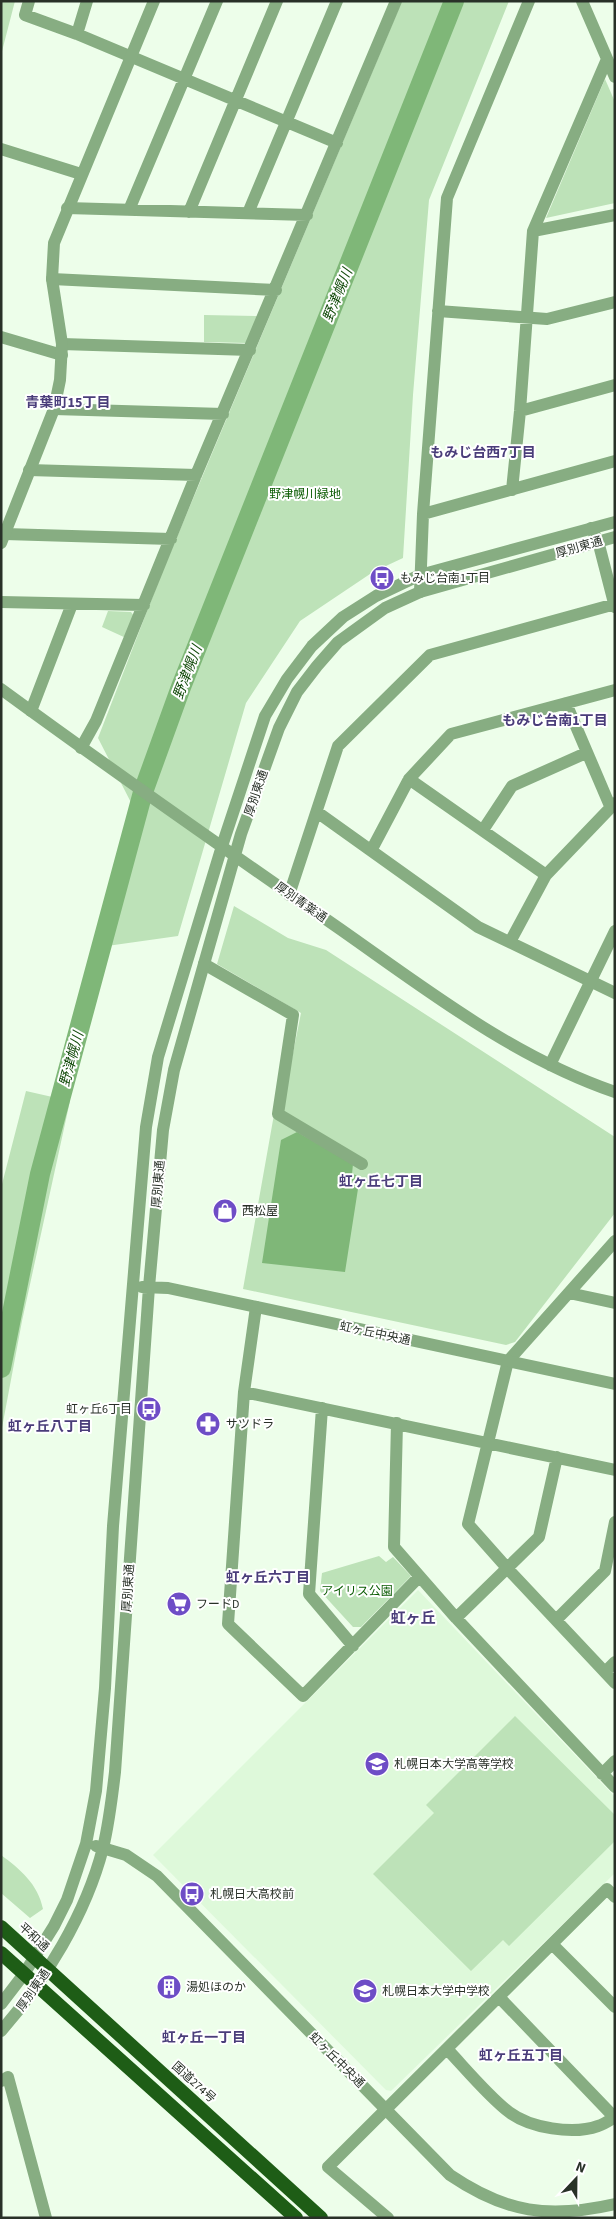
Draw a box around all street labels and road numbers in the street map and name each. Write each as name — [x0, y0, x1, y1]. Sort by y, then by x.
street label: 厚別東通 — [554, 533, 605, 562]
street label: 厚別東通 — [241, 768, 272, 819]
street label: 厚別青葉通 — [271, 878, 330, 927]
street label: 厚別東通 — [148, 1159, 169, 1209]
street label: 虹ヶ丘中央通 — [338, 1318, 412, 1349]
street label: 厚別東通 — [118, 1563, 139, 1613]
street label: 平和通 — [15, 1919, 53, 1956]
street label: 厚別東通 — [13, 1966, 54, 2015]
street label: 虹ヶ丘中央通 — [305, 2029, 368, 2092]
street label: 国道274号 — [168, 2058, 219, 2107]

